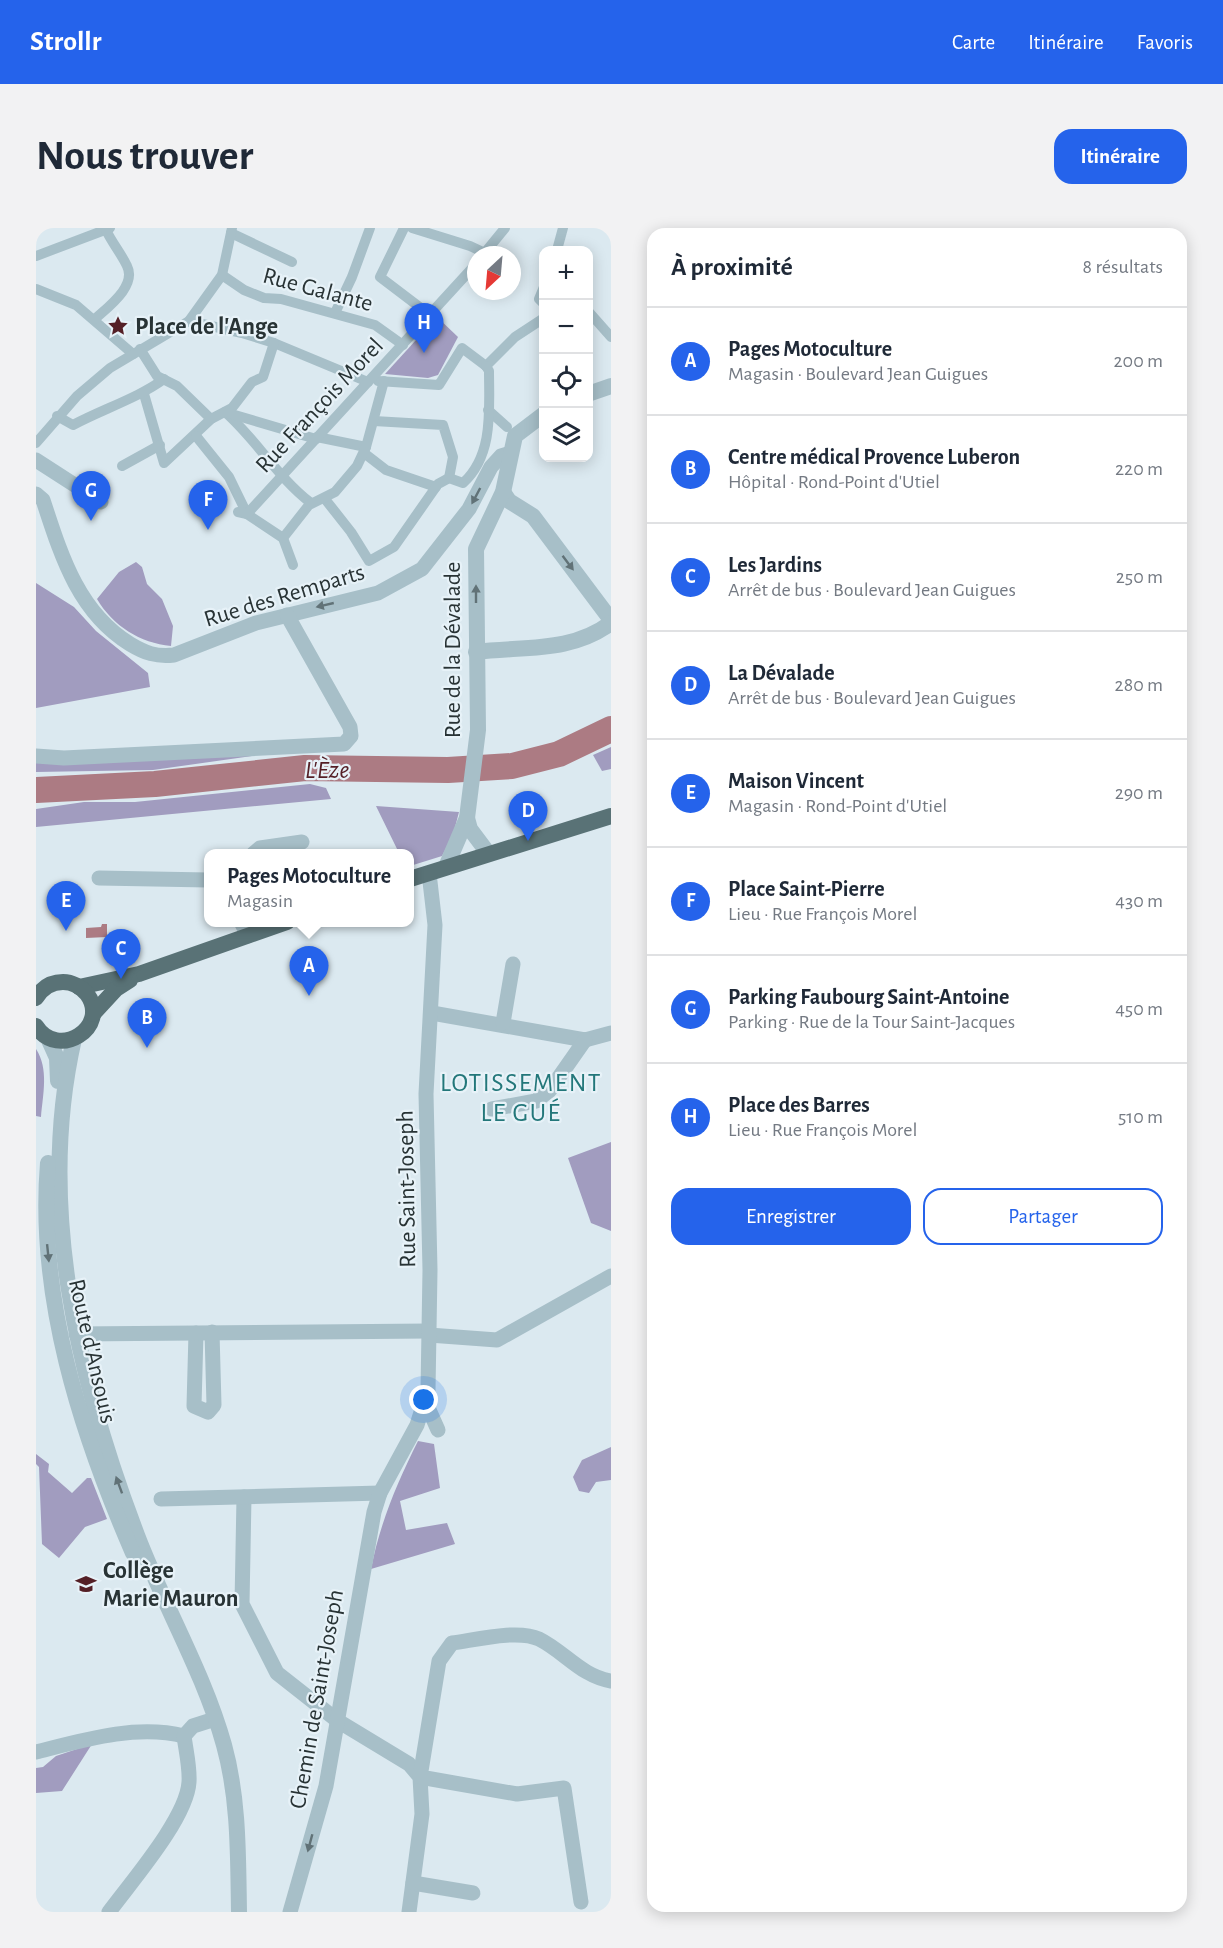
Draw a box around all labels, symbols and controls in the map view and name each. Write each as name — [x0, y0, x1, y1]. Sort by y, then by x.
text: Strollr — [30, 28, 101, 56]
text: Carte — [952, 32, 995, 53]
text: Itinéraire — [1028, 32, 1104, 53]
text: Favoris — [1137, 32, 1193, 53]
button: Itinéraire — [1054, 129, 1187, 184]
text: Nous trouver — [36, 135, 253, 177]
north arrow — [467, 246, 521, 300]
map controls — [539, 246, 593, 462]
button: + — [539, 246, 593, 300]
text: À proximité — [671, 254, 793, 280]
text: 8 résultats — [1083, 257, 1163, 277]
street label: Rue Galante — [260, 264, 375, 316]
button: − — [539, 300, 593, 354]
pin: H — [404, 304, 444, 353]
place icon: Place de l'Ange — [106, 314, 130, 338]
place label: Place de l'Ange — [135, 315, 278, 339]
street label: Rue François Morel — [251, 334, 388, 478]
text: Pages Motoculture — [728, 338, 892, 360]
text: A — [685, 351, 697, 371]
text: 200 m — [1113, 351, 1163, 371]
button: locate — [539, 354, 593, 408]
text: Magasin · Boulevard Jean Guigues — [728, 364, 988, 384]
button: layers — [539, 408, 593, 462]
text: Centre médical Provence Luberon — [728, 446, 1020, 468]
text: B — [685, 459, 696, 479]
text: 220 m — [1115, 459, 1163, 479]
pin: G — [72, 472, 110, 521]
text: Hôpital · Rond-Point d'Utiel — [728, 472, 940, 492]
pin: F — [188, 480, 228, 530]
one-way arrow — [471, 488, 480, 505]
text: Les Jardins — [728, 554, 822, 576]
one-way arrow — [562, 555, 574, 571]
street label: Rue des Remparts — [201, 560, 367, 632]
street label: Rue de la Dévalade — [441, 562, 465, 738]
text: C — [685, 567, 696, 587]
text: 250 m — [1116, 567, 1163, 587]
text: Arrêt de bus · Boulevard Jean Guigues — [728, 580, 1016, 600]
one-way arrow — [471, 584, 481, 603]
one-way arrow — [315, 601, 334, 610]
text: La Dévalade — [728, 662, 835, 684]
text: D — [684, 675, 697, 695]
text: 280 m — [1115, 675, 1163, 695]
text: Arrêt de bus · Boulevard Jean Guigues — [728, 688, 1016, 708]
water label: L'Èze — [305, 756, 349, 783]
text: Maison Vincent — [728, 770, 864, 792]
text: E — [685, 783, 696, 803]
text: 290 m — [1115, 783, 1163, 803]
pin: D — [508, 792, 548, 841]
text: Magasin · Rond-Point d'Utiel — [728, 796, 947, 816]
popup — [204, 849, 414, 927]
text: Pages Motoculture — [227, 865, 391, 887]
text: Place Saint-Pierre — [728, 878, 885, 900]
pin: E — [46, 882, 86, 931]
text: Magasin — [227, 891, 293, 911]
text: F — [686, 891, 695, 911]
text: 430 m — [1115, 891, 1163, 911]
text: Lieu · Rue François Morel — [728, 904, 917, 924]
pin: C — [102, 930, 140, 979]
pin: A — [290, 946, 328, 996]
text: Parking Faubourg Saint-Antoine — [728, 986, 1009, 1008]
pin: B — [128, 998, 166, 1048]
text: G — [685, 999, 696, 1019]
text: 450 m — [1115, 999, 1163, 1019]
text: Parking · Rue de la Tour Saint-Jacques — [728, 1012, 1015, 1032]
district label: LOTISSEMENT LE GUÉ — [440, 1070, 602, 1126]
text: Place des Barres — [728, 1094, 870, 1116]
text: H — [684, 1107, 697, 1127]
text: 510 m — [1118, 1107, 1163, 1127]
street label: Rue Saint-Joseph — [394, 1110, 420, 1268]
text: Lieu · Rue François Morel — [728, 1120, 917, 1140]
button: Enregistrer — [671, 1188, 911, 1245]
button: Partager — [923, 1188, 1163, 1245]
one-way arrow — [43, 1244, 53, 1263]
street label: Route d'Ansouis — [64, 1277, 120, 1426]
your location — [409, 1385, 438, 1414]
one-way arrow — [114, 1476, 124, 1494]
place label: Collège Marie Mauron — [103, 1559, 238, 1611]
school or university icon: Collège Marie Mauron — [74, 1572, 98, 1596]
street label: Chemin de Saint-Joseph — [286, 1588, 348, 1811]
one-way arrow — [305, 1834, 315, 1852]

